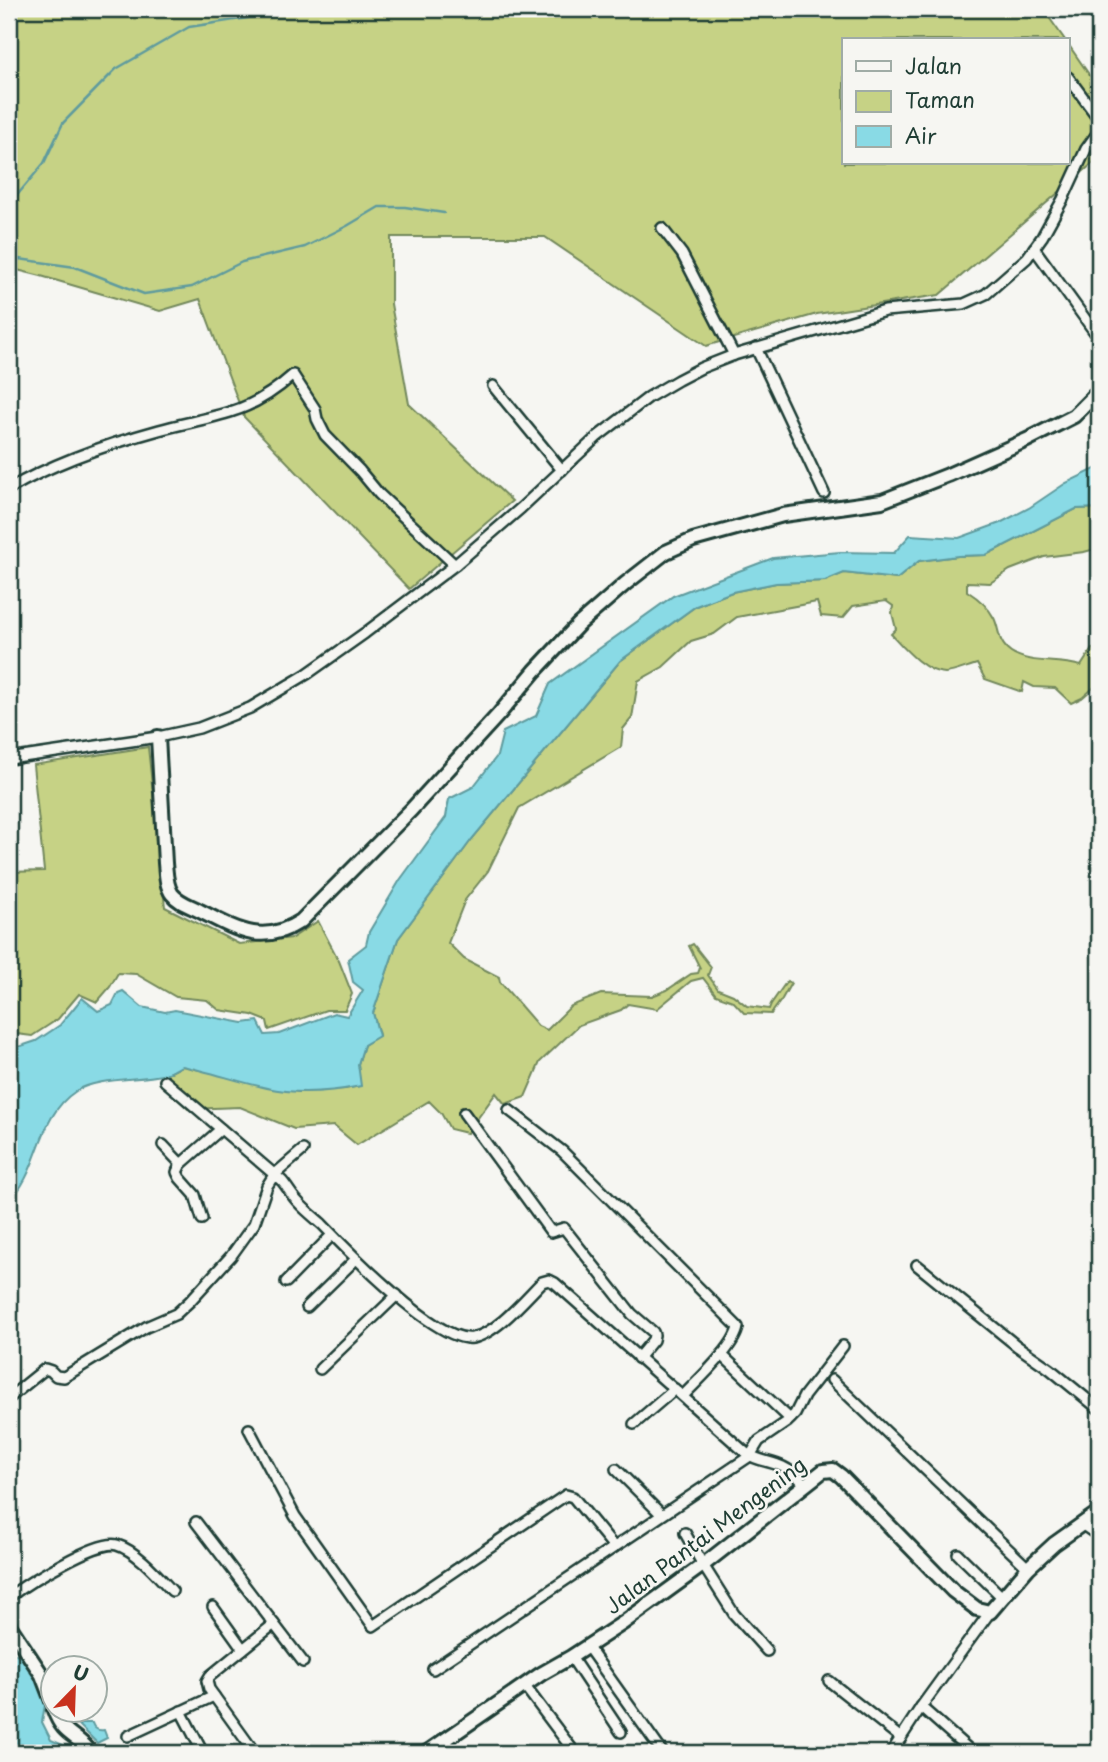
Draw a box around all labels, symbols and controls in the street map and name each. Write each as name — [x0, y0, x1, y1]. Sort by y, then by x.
legend — [842, 38, 1070, 164]
text: Jalan — [905, 49, 962, 81]
text: Taman — [905, 83, 975, 115]
text: Air — [905, 119, 937, 151]
street label: Jalan Pantai Mengening — [598, 1448, 812, 1621]
north arrow — [38, 1654, 108, 1724]
text: U — [69, 1657, 93, 1688]

